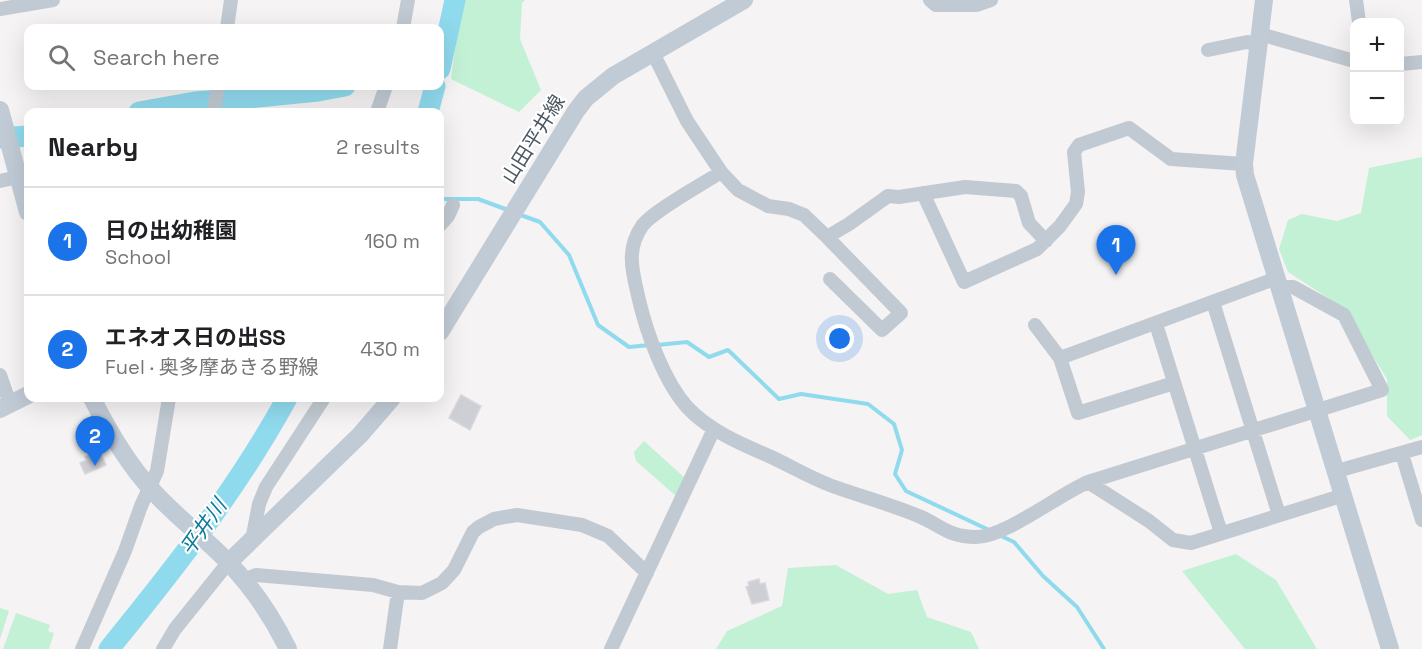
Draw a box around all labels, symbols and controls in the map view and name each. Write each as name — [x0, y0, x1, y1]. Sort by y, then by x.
map controls — [1350, 18, 1404, 126]
button: + — [1350, 18, 1404, 72]
search box — [24, 24, 444, 90]
icon: search — [45, 41, 78, 74]
text: Search here — [93, 43, 220, 71]
button: − — [1350, 72, 1404, 126]
street label: 山田平井線 — [495, 90, 571, 188]
text: Nearby — [48, 130, 138, 164]
text: 2 results — [336, 134, 420, 160]
text: 日の出幼稚園 — [105, 216, 237, 244]
pin: 1 — [1096, 226, 1136, 275]
text: 1 — [63, 228, 72, 254]
text: 160 m — [364, 228, 420, 254]
text: School — [105, 244, 171, 270]
text: エネオス日の出SS — [105, 323, 286, 351]
your location — [825, 324, 854, 353]
text: 2 — [62, 336, 73, 362]
text: 430 m — [360, 336, 420, 362]
text: Fuel · 奥多摩あきる野線 — [105, 354, 318, 380]
pin: 2 — [76, 416, 115, 466]
water label: 平井川 — [174, 492, 233, 561]

